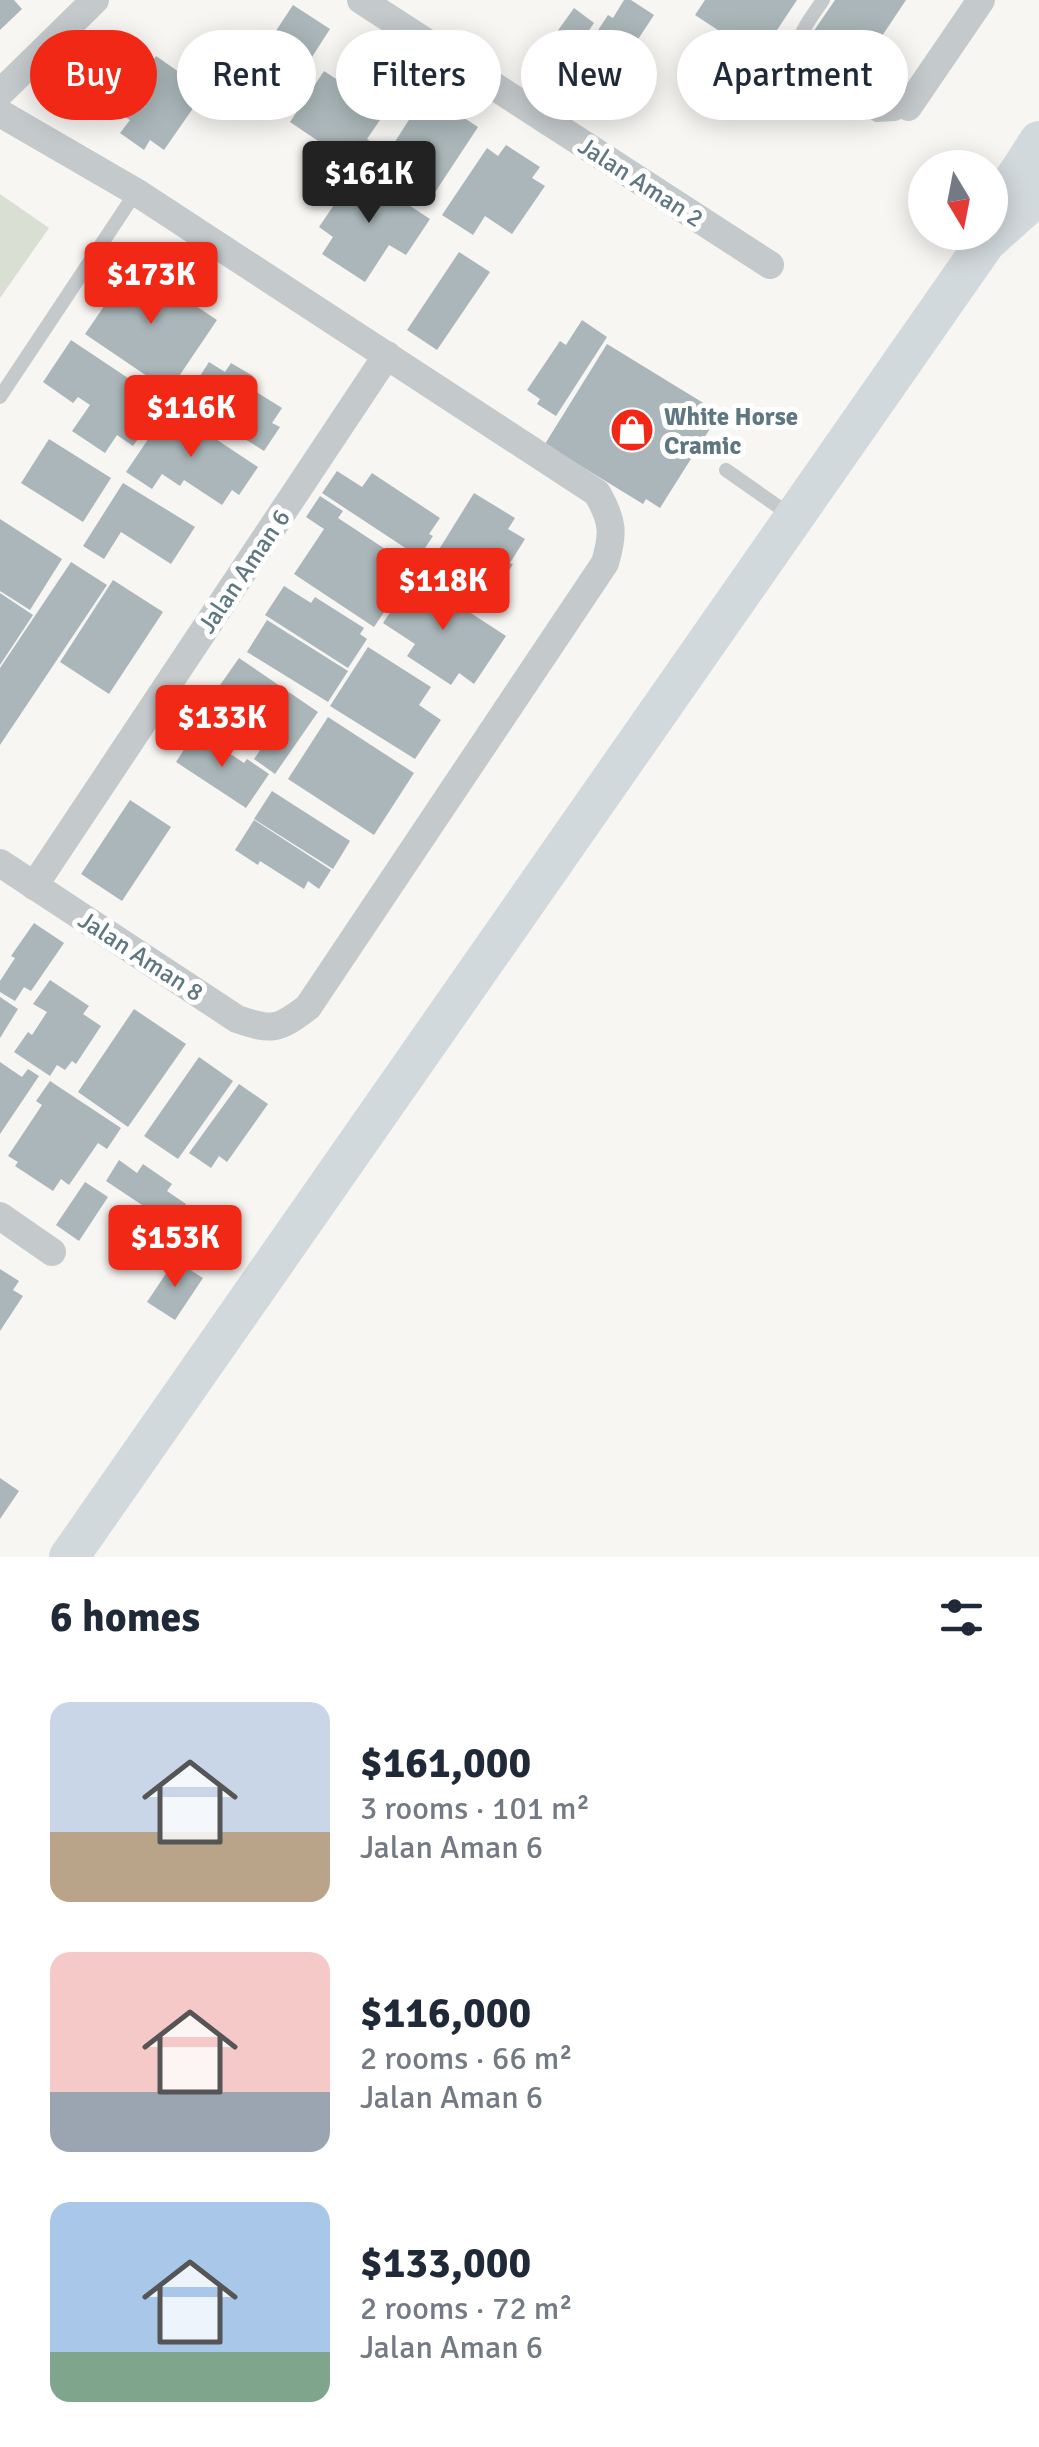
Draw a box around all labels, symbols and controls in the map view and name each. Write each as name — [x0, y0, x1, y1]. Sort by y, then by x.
chip: Buy — [30, 30, 157, 120]
chip: Rent — [177, 30, 316, 120]
chip: Filters — [336, 30, 501, 120]
chip: New — [521, 30, 657, 120]
chip: Apartment — [677, 30, 908, 120]
street label: Jalan Aman 2 — [573, 130, 709, 234]
pin: $161K — [299, 141, 439, 226]
north arrow — [908, 150, 1008, 250]
map controls — [908, 150, 1008, 250]
text: $161K — [325, 154, 413, 193]
pin: $173K — [81, 242, 221, 327]
text: $173K — [107, 255, 195, 294]
pin: $116K — [121, 375, 261, 460]
text: $116K — [147, 388, 235, 427]
place label: White Horse Cramic — [664, 401, 798, 461]
shop icon: White Horse Cramic — [609, 407, 655, 453]
street label: Jalan Aman 6 — [191, 503, 297, 639]
pin: $118K — [373, 548, 513, 633]
text: $118K — [399, 561, 487, 600]
pin: $133K — [152, 685, 292, 770]
text: $133K — [178, 698, 266, 737]
street label: Jalan Aman 8 — [73, 904, 209, 1008]
pin: $153K — [105, 1205, 245, 1290]
text: $153K — [131, 1218, 219, 1257]
icon: filters — [934, 1590, 989, 1645]
text: 6 homes — [50, 1592, 200, 1643]
text: $161,000 — [360, 1738, 531, 1789]
icon: home — [130, 1742, 250, 1862]
text: 3 rooms · 101 m² — [360, 1789, 590, 1828]
text: Jalan Aman 6 — [360, 1828, 543, 1867]
text: $116,000 — [360, 1988, 531, 2039]
icon: home — [130, 1992, 250, 2112]
text: 2 rooms · 66 m² — [360, 2039, 573, 2078]
text: Jalan Aman 6 — [360, 2078, 543, 2117]
text: $133,000 — [360, 2238, 531, 2289]
icon: home — [130, 2242, 250, 2362]
text: 2 rooms · 72 m² — [360, 2289, 573, 2328]
text: Jalan Aman 6 — [360, 2328, 543, 2367]

